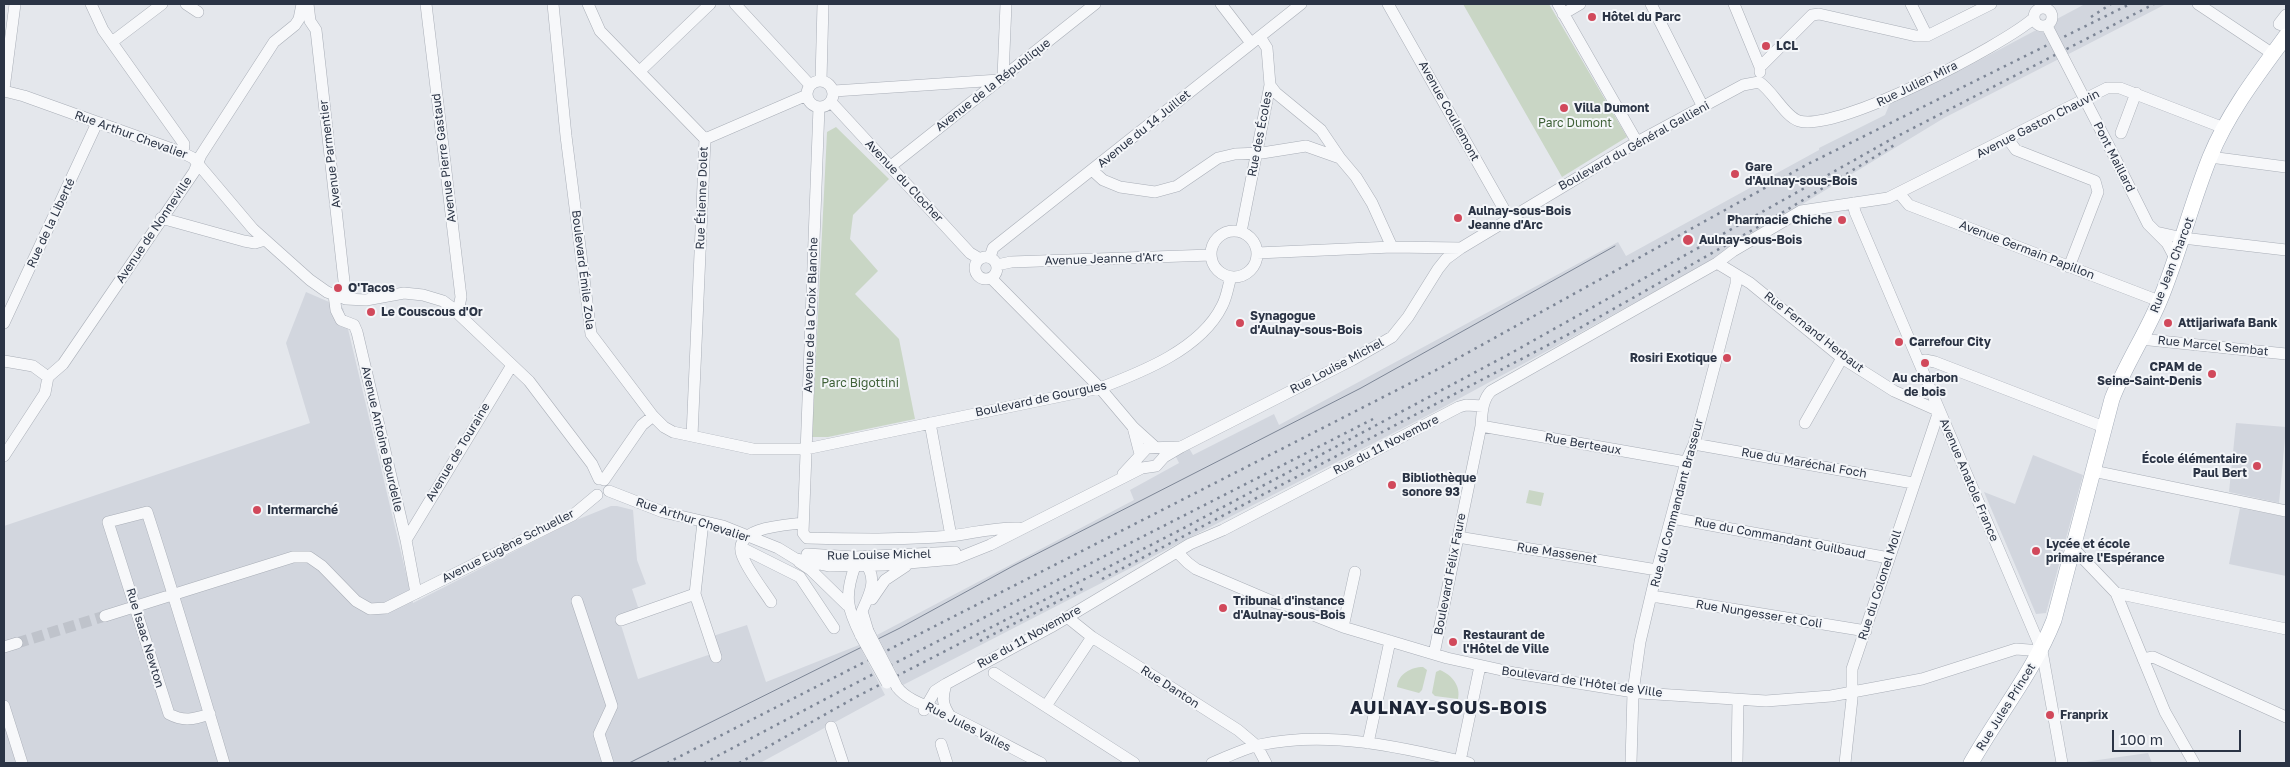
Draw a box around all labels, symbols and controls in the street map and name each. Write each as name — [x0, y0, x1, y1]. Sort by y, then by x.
place label: Hôtel du Parc — [1602, 10, 1681, 24]
marker: Hôtel du Parc — [1586, 11, 1598, 23]
street label: Avenue de la République — [933, 36, 1053, 134]
place label: LCL — [1776, 39, 1798, 53]
marker: LCL — [1760, 40, 1772, 52]
street label: Avenue Coullemont — [1415, 58, 1483, 164]
street label: Rue Julien Mira — [1874, 58, 1960, 110]
street label: Avenue du 14 Juillet — [1095, 87, 1193, 171]
street label: Avenue Gaston Chauvin — [1974, 87, 2102, 161]
street label: Rue des Écoles — [1245, 90, 1275, 178]
street label: Avenue Pierre Gastaud — [429, 92, 459, 224]
street label: Boulevard du Général Gallieni — [1556, 98, 1712, 194]
street label: Avenue Parmentier — [316, 99, 344, 209]
place label: Villa Dumont — [1574, 101, 1649, 115]
marker: Villa Dumont — [1558, 102, 1570, 114]
street label: Rue Arthur Chevalier — [72, 108, 190, 162]
park label: Parc Dumont — [1538, 116, 1612, 130]
street label: Pont Maillard — [2090, 120, 2138, 194]
street label: Avenue du Clocher — [862, 137, 946, 225]
street label: Rue Étienne Dolet — [693, 146, 711, 250]
place label: Gare d'Aulnay-sous-Bois — [1745, 160, 1858, 188]
marker: Gare d'Aulnay-sous-Bois — [1729, 168, 1741, 180]
street label: Avenue de Nonneville — [113, 174, 195, 286]
street label: Rue de la Liberté — [24, 176, 78, 270]
place label: Aulnay-sous-Bois Jeanne d'Arc — [1468, 204, 1571, 232]
street label: Boulevard Émile Zola — [569, 209, 597, 331]
marker: Aulnay-sous-Bois Jeanne d'Arc — [1452, 212, 1464, 224]
place label: Pharmacie Chiche — [1727, 213, 1832, 227]
marker: Pharmacie Chiche — [1836, 214, 1848, 226]
street label: Rue Jean Charcot — [2147, 215, 2197, 315]
street label: Avenue Germain Papillon — [1957, 218, 2097, 282]
marker: Aulnay-sous-Bois — [1681, 233, 1695, 247]
place label: Aulnay-sous-Bois — [1699, 233, 1802, 247]
street label: Avenue de la Croix Blanche — [801, 237, 821, 393]
street label: Avenue Jeanne d'Arc — [1044, 250, 1164, 268]
place label: O'Tacos — [348, 281, 395, 295]
marker: O'Tacos — [332, 282, 344, 294]
street label: Rue Fernand Herbaut — [1761, 289, 1867, 375]
place label: Le Couscous d'Or — [381, 305, 483, 319]
marker: Le Couscous d'Or — [365, 306, 377, 318]
place label: Synagogue d'Aulnay-sous-Bois — [1250, 309, 1363, 337]
place label: Attijariwafa Bank — [2178, 316, 2278, 330]
marker: Synagogue d'Aulnay-sous-Bois — [1234, 317, 1246, 329]
marker: Attijariwafa Bank — [2162, 317, 2174, 329]
street label: Rue Marcel Sembat — [2157, 333, 2269, 359]
street label: Rue Louise Michel — [1288, 335, 1386, 397]
place label: Carrefour City — [1909, 335, 1991, 349]
marker: Carrefour City — [1893, 336, 1905, 348]
place label: Rosiri Exotique — [1630, 351, 1717, 365]
marker: Rosiri Exotique — [1721, 352, 1733, 364]
marker: Au charbon de bois — [1919, 357, 1931, 369]
place label: CPAM de Seine-Saint-Denis — [2097, 360, 2202, 388]
street label: Avenue Antoine Bourdelle — [358, 365, 406, 513]
marker: CPAM de Seine-Saint-Denis — [2206, 368, 2218, 380]
place label: Au charbon de bois — [1892, 371, 1958, 399]
park label: Parc Bigottini — [821, 376, 899, 390]
street label: Boulevard de Gourgues — [974, 378, 1108, 420]
street label: Avenue de Touraine — [423, 400, 493, 504]
street label: Rue du 11 Novembre — [1331, 412, 1441, 478]
street label: Avenue Anatole France — [1936, 416, 2002, 544]
street label: Rue du Commandant Brasseur — [1648, 417, 1706, 589]
street label: Rue Berteaux — [1544, 430, 1622, 458]
street label: Rue du Maréchal Foch — [1740, 445, 1868, 481]
place label: École élémentaire Paul Bert — [2142, 452, 2247, 480]
marker: École élémentaire Paul Bert — [2251, 460, 2263, 472]
place label: Bibliothèque sonore 93 — [1402, 471, 1476, 499]
marker: Bibliothèque sonore 93 — [1386, 479, 1398, 491]
street label: Rue Arthur Chevalier — [634, 495, 752, 545]
place label: Intermarché — [267, 503, 338, 517]
marker: Intermarché — [251, 504, 263, 516]
street label: Avenue Eugène Schueller — [439, 506, 577, 586]
street label: Boulevard Félix Faure — [1431, 512, 1469, 636]
street label: Rue du Commandant Guilbaud — [1693, 514, 1867, 562]
street label: Rue du Colonel Moll — [1855, 528, 1905, 642]
place label: Lycée et école primaire l'Espérance — [2046, 537, 2165, 565]
street label: Rue Massenet — [1516, 540, 1598, 566]
marker: Lycée et école primaire l'Espérance — [2030, 545, 2042, 557]
street label: Rue Louise Michel — [827, 547, 931, 563]
street label: Rue Isaac Newton — [123, 586, 167, 690]
place label: Tribunal d'instance d'Aulnay-sous-Bois — [1233, 594, 1346, 622]
street label: Rue Nungesser et Coli — [1695, 597, 1823, 631]
street label: Rue du 11 Novembre — [975, 602, 1083, 672]
marker: Tribunal d'instance d'Aulnay-sous-Bois — [1217, 602, 1229, 614]
place label: Restaurant de l'Hôtel de Ville — [1463, 628, 1549, 656]
marker: Restaurant de l'Hôtel de Ville — [1447, 636, 1459, 648]
street label: Rue Jules Princet — [1973, 661, 2039, 753]
street label: Rue Danton — [1138, 663, 1202, 711]
street label: Boulevard de l'Hôtel de Ville — [1501, 664, 1663, 700]
district label: AULNAY-SOUS-BOIS — [1348, 697, 1550, 719]
street label: Rue Jules Valles — [923, 699, 1013, 755]
place label: Franprix — [2060, 708, 2108, 722]
marker: Franprix — [2044, 709, 2056, 721]
scale bar — [2115, 720, 2244, 752]
text: 100 m — [2120, 730, 2163, 748]

